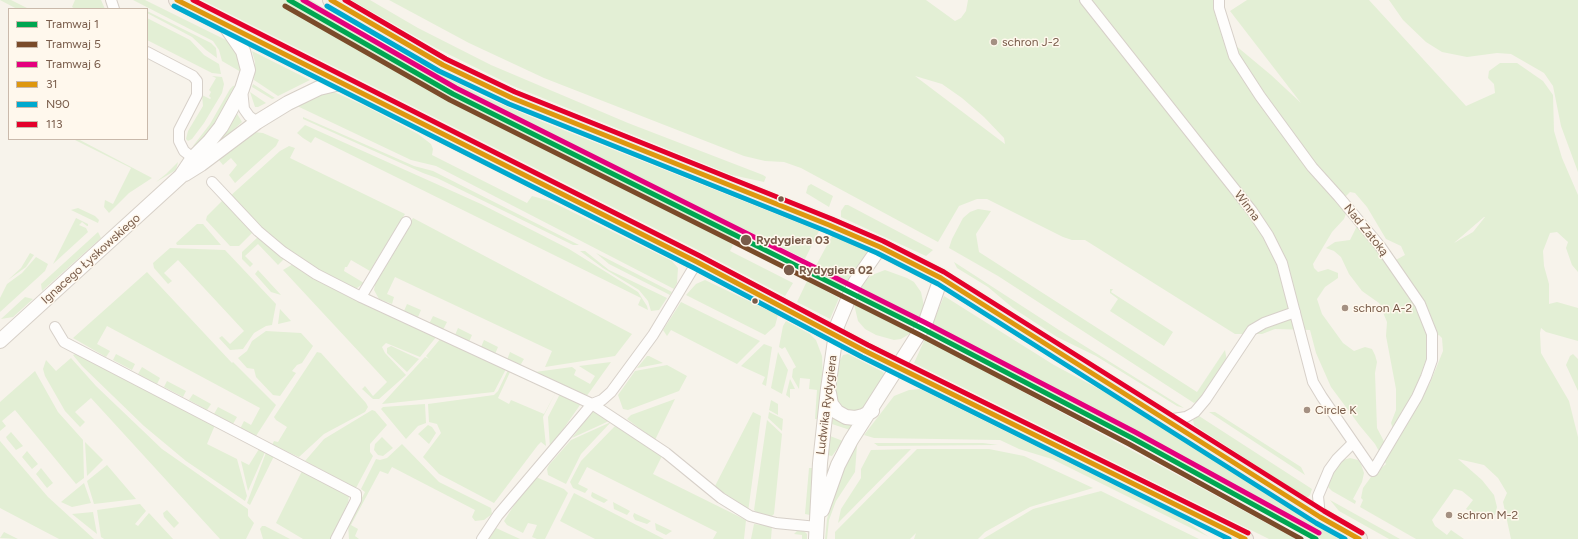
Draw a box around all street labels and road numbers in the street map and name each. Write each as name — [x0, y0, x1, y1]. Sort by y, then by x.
street label: Winna — [1231, 188, 1263, 224]
street label: Nad Zatoką — [1341, 201, 1391, 259]
street label: Ignacego Łyskowskiego — [39, 211, 143, 307]
street label: Ludwika Rydygiera — [814, 354, 840, 456]

